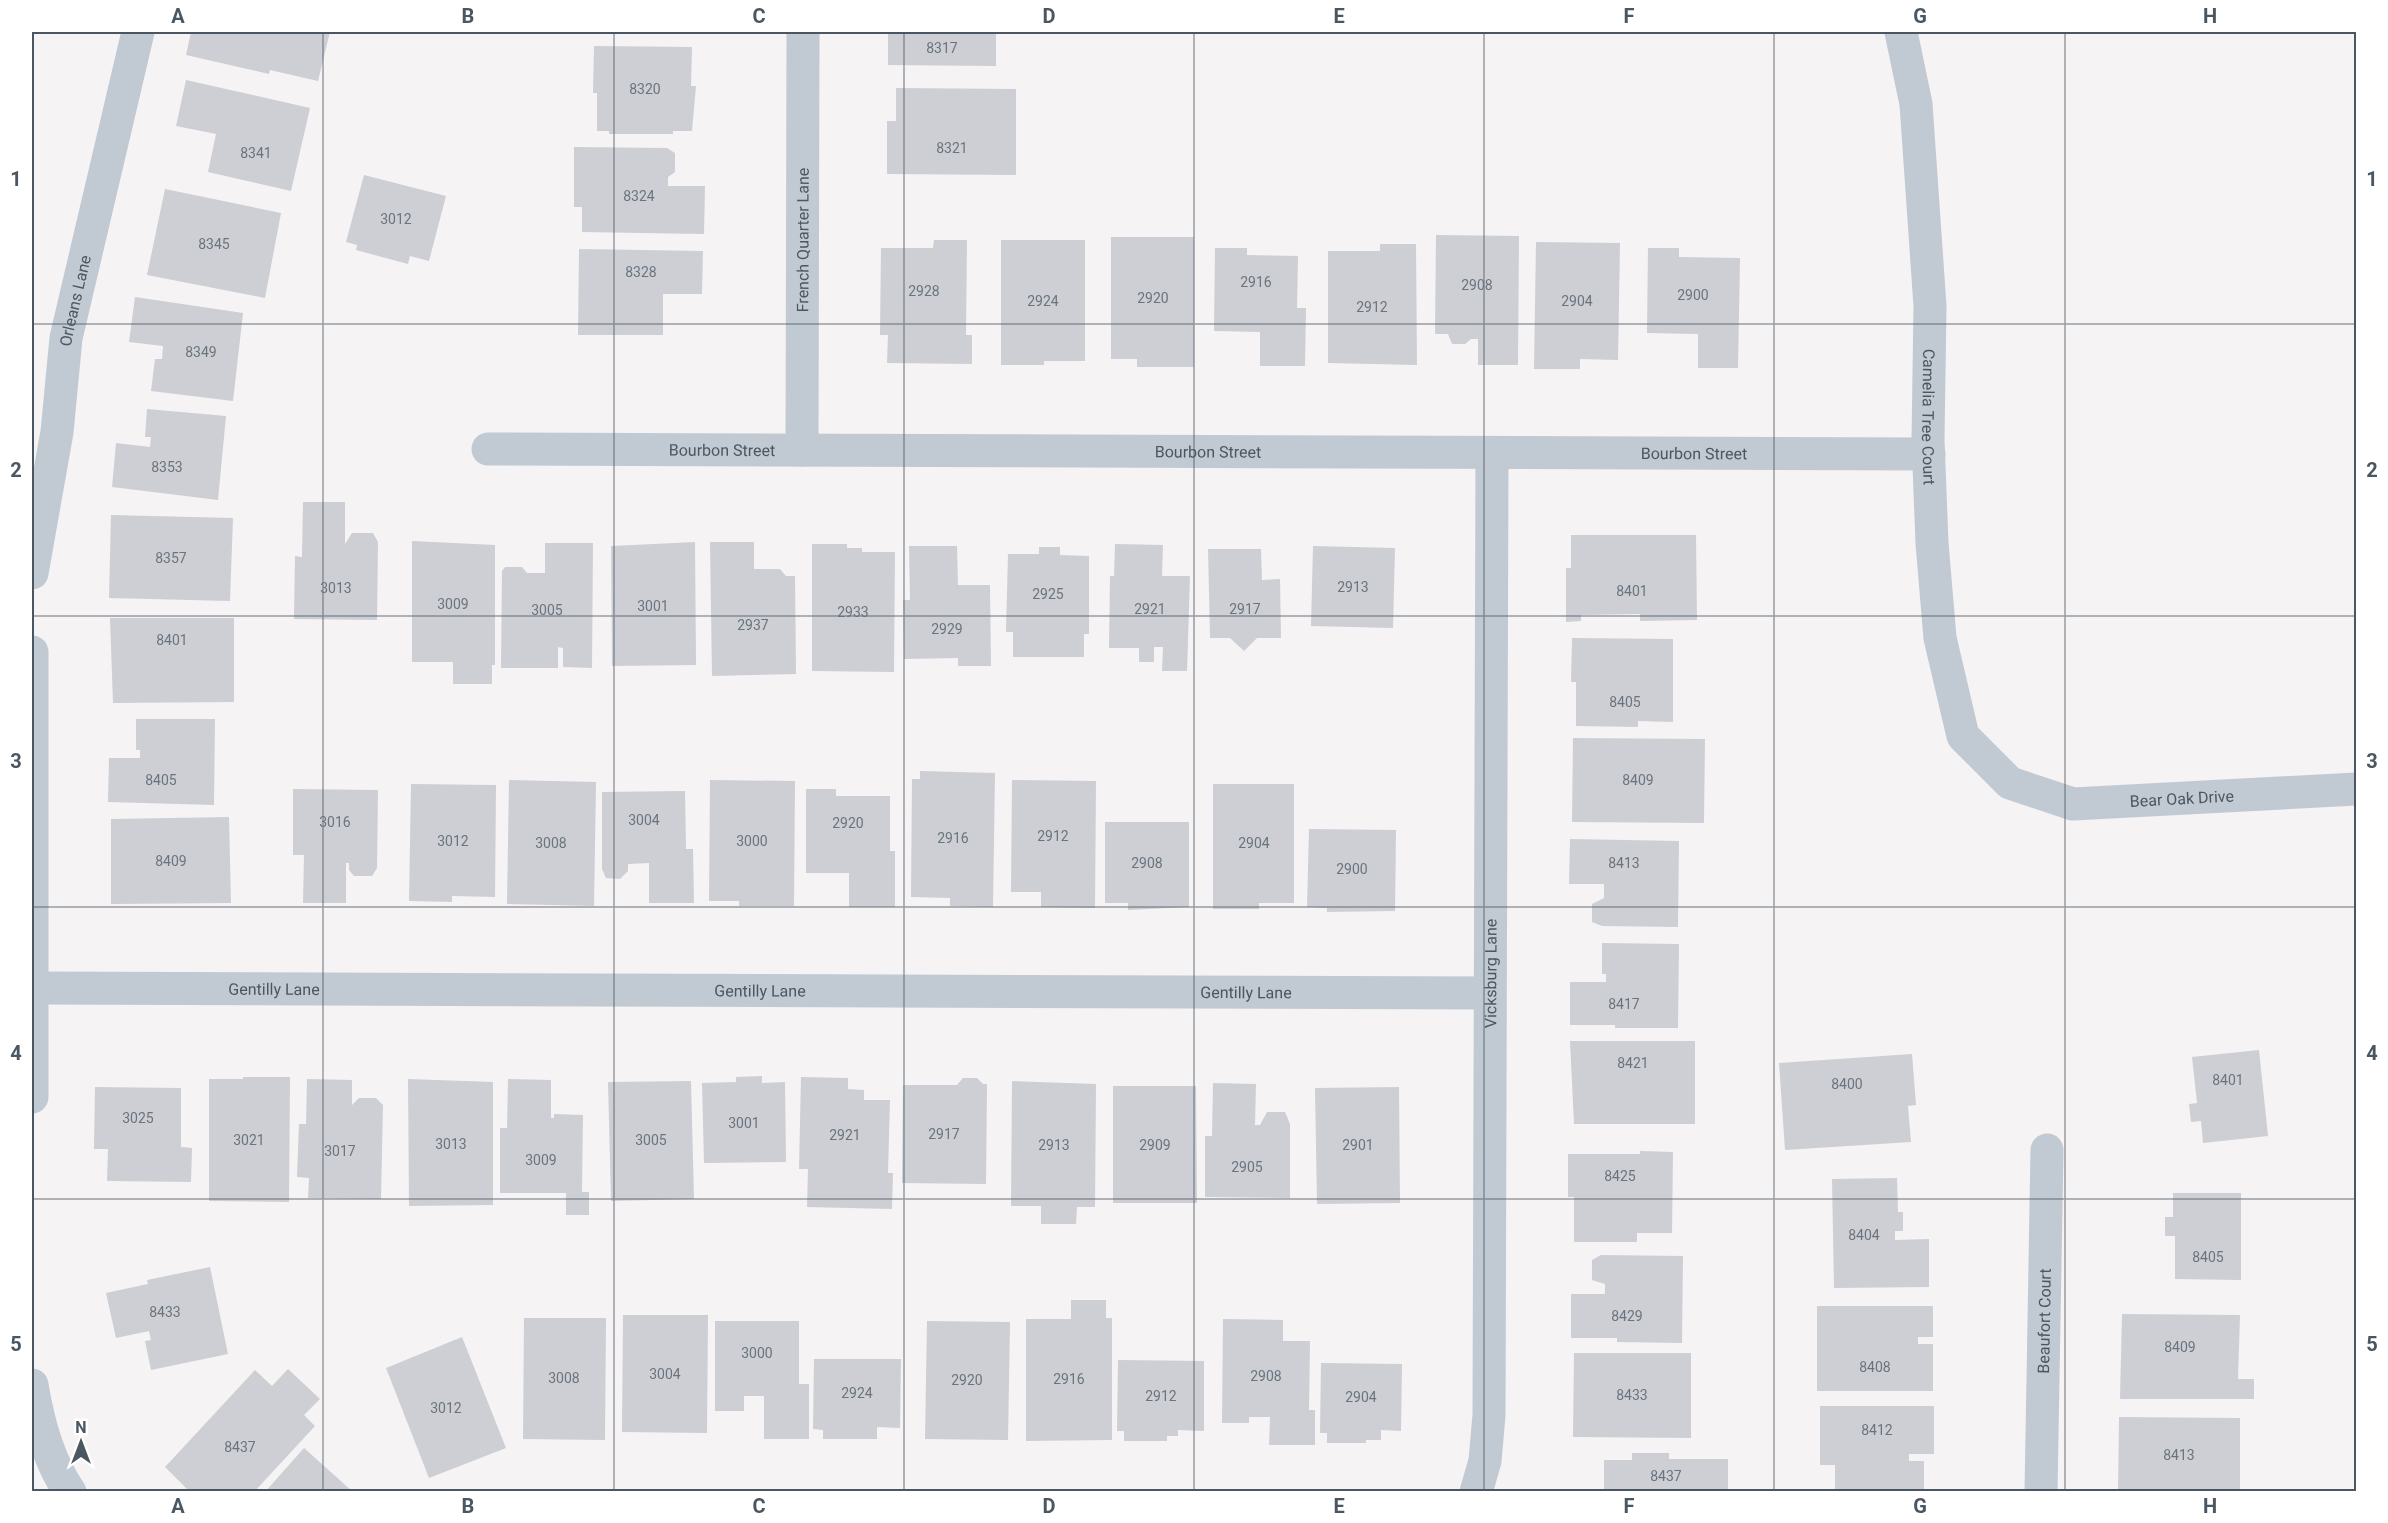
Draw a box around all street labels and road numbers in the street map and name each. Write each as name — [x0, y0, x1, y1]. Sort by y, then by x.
street label: French Quarter Lane — [793, 168, 812, 312]
street label: Orleans Lane — [56, 253, 95, 347]
street label: Camelia Tree Court — [1918, 349, 1939, 485]
street label: Bourbon Street — [669, 440, 775, 459]
street label: Bourbon Street — [1155, 442, 1261, 461]
street label: Bourbon Street — [1641, 443, 1747, 463]
street label: Bear Oak Drive — [2129, 786, 2234, 810]
street label: Vicksburg Lane — [1481, 919, 1500, 1028]
street label: Gentilly Lane — [228, 979, 320, 998]
street label: Gentilly Lane — [714, 981, 806, 1000]
street label: Gentilly Lane — [1200, 983, 1292, 1002]
street label: Beaufort Court — [2034, 1268, 2054, 1374]

